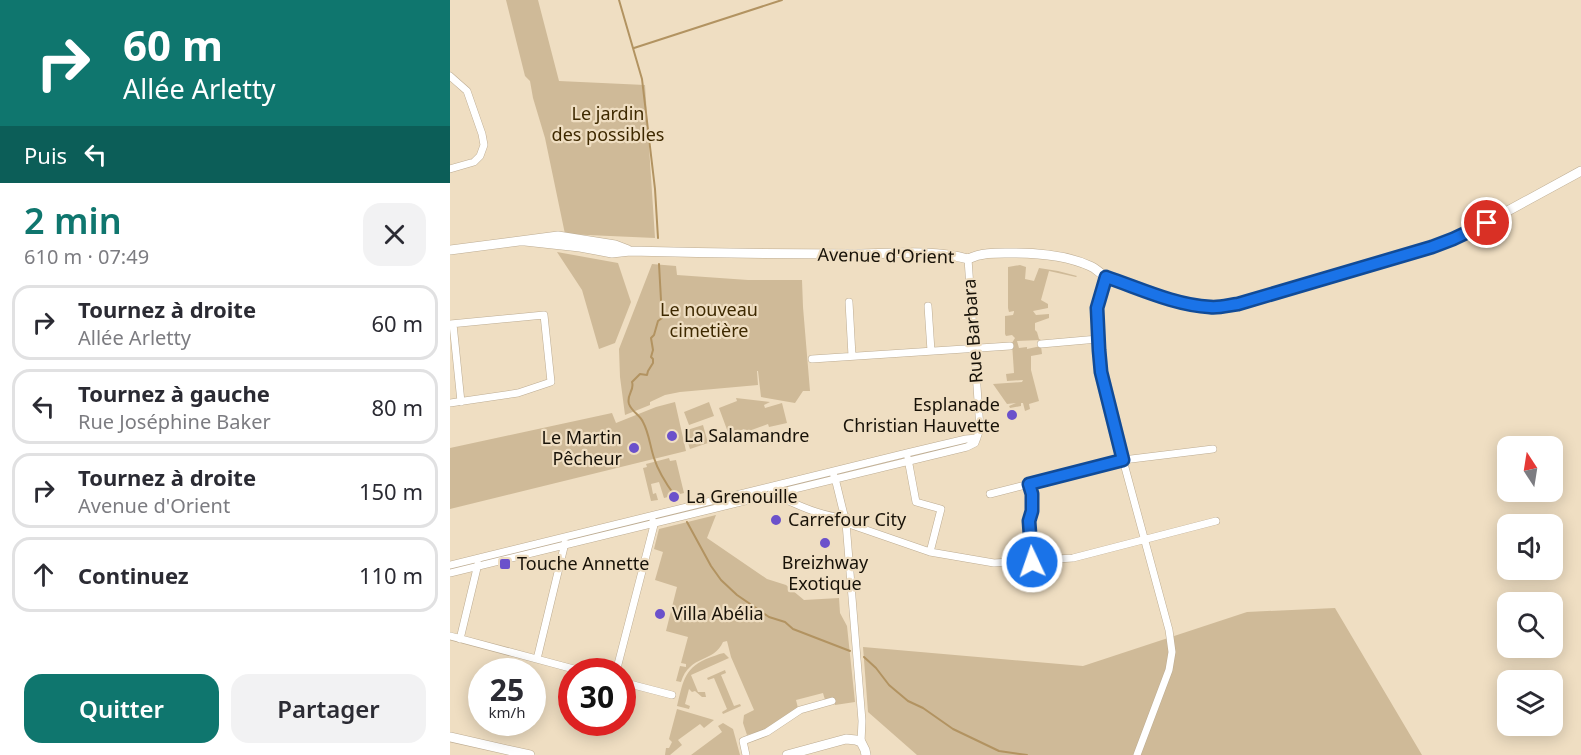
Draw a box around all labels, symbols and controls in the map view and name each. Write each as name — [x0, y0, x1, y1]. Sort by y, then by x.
text: 60 m — [123, 16, 223, 73]
icon: right — [24, 24, 102, 102]
text: Allée Arletty — [123, 70, 276, 107]
park label: Le jardin des possibles — [552, 101, 664, 146]
icon: left — [79, 138, 112, 171]
text: Puis — [24, 140, 67, 170]
text: 2 min — [24, 196, 122, 245]
pin — [1461, 197, 1512, 248]
button: close — [363, 203, 426, 266]
icon: arrive — [1470, 206, 1503, 239]
street label: Avenue d'Orient — [817, 242, 955, 268]
text: 610 m · 07:49 — [24, 243, 149, 270]
street label: Rue Barbara — [956, 278, 988, 384]
text: Tournez à droite — [78, 294, 256, 324]
park label: Le nouveau cimetière — [660, 297, 758, 342]
icon: right — [27, 306, 60, 339]
text: 60 m — [372, 308, 423, 338]
text: Allée Arletty — [78, 324, 191, 351]
text: Tournez à gauche — [78, 378, 270, 408]
icon: left — [27, 390, 60, 423]
text: 80 m — [372, 392, 423, 422]
place label: Esplanade Christian Hauvette — [843, 392, 1000, 437]
text: Rue Joséphine Baker — [78, 408, 271, 435]
marker: Esplanade Christian Hauvette — [1005, 408, 1019, 422]
place label: La Salamandre — [684, 423, 809, 447]
place label: Le Martin Pêcheur — [542, 425, 623, 470]
marker: La Salamandre — [665, 429, 679, 443]
north arrow — [1497, 436, 1563, 502]
map controls — [1497, 436, 1563, 736]
marker: Le Martin Pêcheur — [627, 441, 641, 455]
text: Tournez à droite — [78, 462, 256, 492]
icon: right — [27, 474, 60, 507]
text: 150 m — [359, 476, 423, 506]
place label: La Grenouille — [686, 484, 798, 508]
marker: La Grenouille — [667, 490, 681, 504]
text: Avenue d'Orient — [78, 492, 230, 519]
place label: Carrefour City — [788, 507, 907, 531]
marker: Carrefour City — [769, 513, 783, 527]
button: sound — [1497, 514, 1563, 580]
position arrow — [1000, 530, 1064, 594]
marker: Breizhway Exotique — [818, 536, 832, 550]
place label: Breizhway Exotique — [782, 550, 869, 595]
place label: Touche Annette — [517, 551, 649, 575]
marker: Touche Annette — [498, 557, 512, 571]
icon: ahead — [27, 558, 60, 591]
text: Continuez — [78, 560, 189, 590]
text: 110 m — [359, 560, 423, 590]
button: search — [1497, 592, 1563, 658]
place label: Villa Abélia — [672, 601, 764, 625]
marker: Villa Abélia — [653, 607, 667, 621]
speed limit sign: 30 — [558, 658, 636, 736]
text: 25 — [490, 669, 524, 710]
button: layers — [1497, 670, 1563, 736]
button: Quitter — [24, 674, 219, 743]
button: Partager — [231, 674, 426, 743]
text: km/h — [489, 702, 525, 722]

